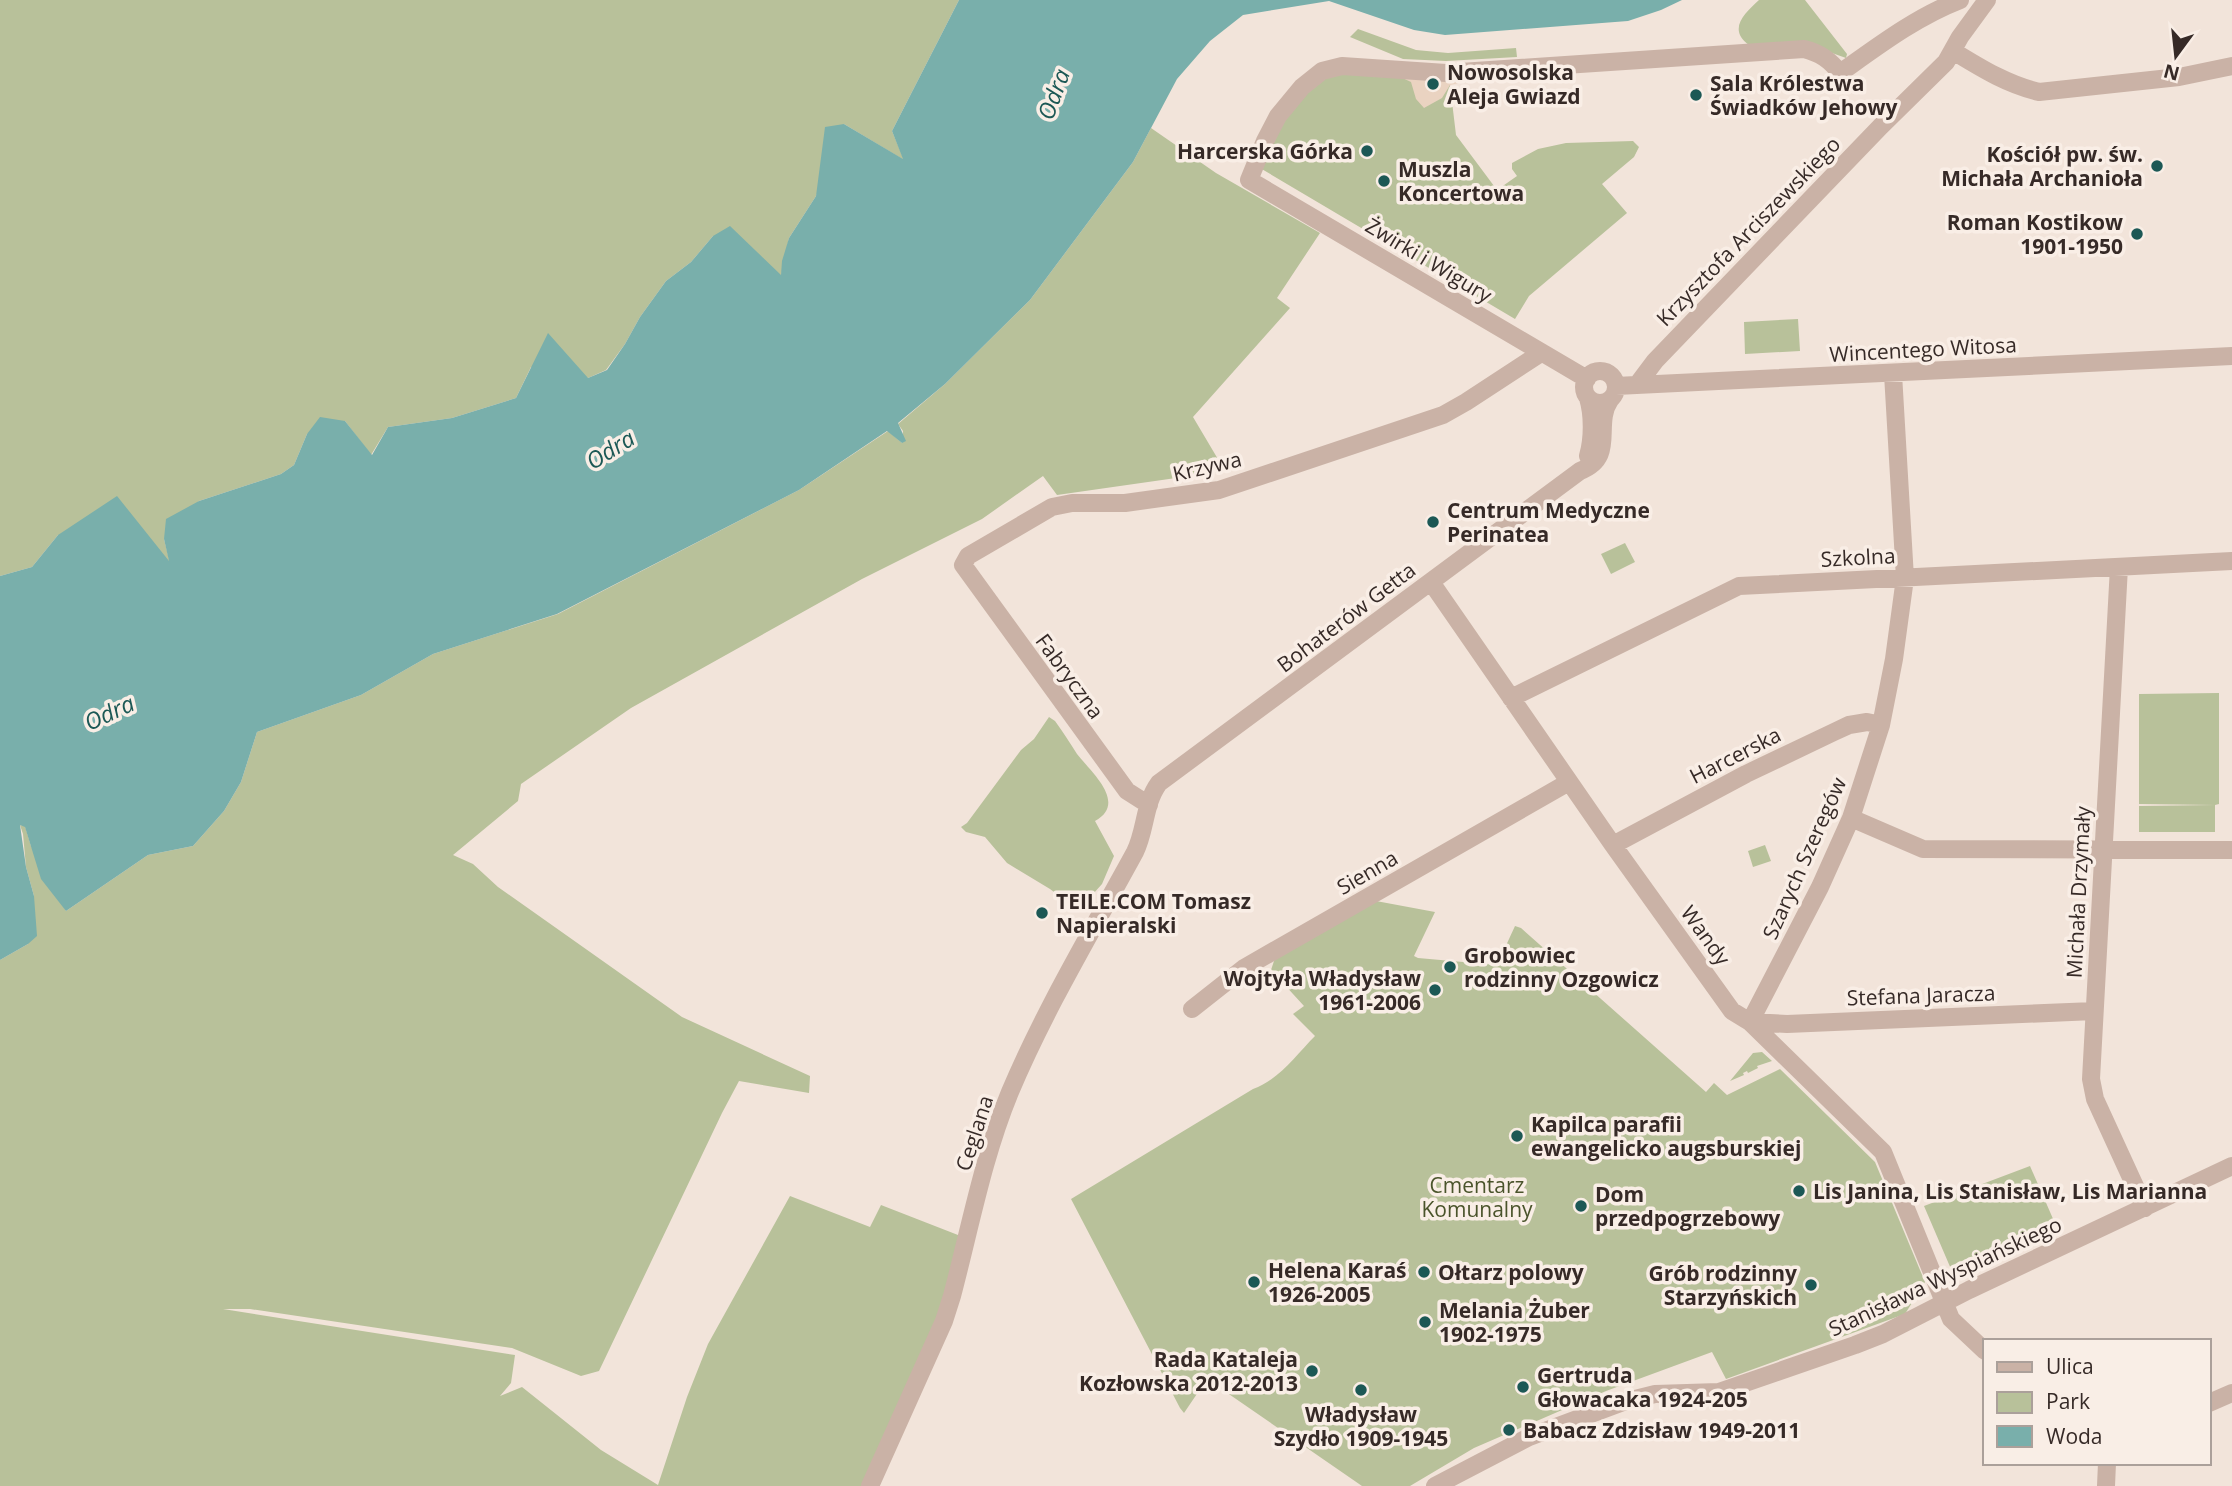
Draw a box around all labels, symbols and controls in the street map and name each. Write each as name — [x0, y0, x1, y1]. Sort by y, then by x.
north arrow — [2141, 21, 2211, 91]
place label: Nowosolska Aleja Gwiazd — [1447, 58, 1581, 110]
text: N — [2161, 58, 2182, 87]
water label: Odra — [1029, 64, 1077, 124]
place label: Sala Królestwa Świadków Jehowy — [1710, 69, 1898, 121]
marker: Nowosolska Aleja Gwiazd — [1425, 76, 1441, 92]
marker: Sala Królestwa Świadków Jehowy — [1688, 87, 1704, 103]
street label: Krzysztofa Arciszewskiego — [1650, 130, 1846, 332]
place label: Harcerska Górka — [1177, 137, 1353, 165]
place label: Kościół pw. św. Michała Archanioła — [1941, 140, 2143, 192]
marker: Harcerska Górka — [1359, 143, 1375, 159]
place label: Muszla Koncertowa — [1398, 155, 1524, 207]
marker: Kościół pw. św. Michała Archanioła — [2149, 158, 2165, 174]
marker: Muszla Koncertowa — [1376, 173, 1392, 189]
place label: Roman Kostikow 1901-1950 — [1947, 208, 2123, 260]
street label: Żwirki i Wigury — [1361, 211, 1498, 309]
marker: Roman Kostikow 1901-1950 — [2129, 226, 2145, 242]
street label: Wincentego Witosa — [1829, 330, 2017, 368]
water label: Odra — [579, 422, 641, 476]
street label: Krzywa — [1170, 445, 1244, 487]
place label: Centrum Medyczne Perinatea — [1447, 496, 1650, 548]
marker: Centrum Medyczne Perinatea — [1425, 514, 1441, 530]
street label: Szkolna — [1820, 541, 1896, 573]
street label: Bohaterów Getta — [1271, 556, 1421, 678]
street label: Fabryczna — [1030, 628, 1110, 724]
water label: Odra — [79, 687, 139, 737]
street label: Harcerska — [1685, 720, 1785, 790]
street label: Szarych Szeregów — [1756, 772, 1853, 943]
street label: Michała Drzymały — [2060, 805, 2097, 979]
street label: Sienna — [1331, 843, 1403, 901]
place label: TEILE.COM Tomasz Napieralski — [1056, 887, 1251, 939]
street label: Wandy — [1675, 900, 1737, 971]
marker: TEILE.COM Tomasz Napieralski — [1034, 905, 1050, 921]
place label: Grobowiec rodzinny Ozgowicz — [1464, 941, 1659, 993]
marker: Grobowiec rodzinny Ozgowicz — [1442, 959, 1458, 975]
place label: Wojtyła Władysław 1961-2006 — [1224, 964, 1421, 1016]
street label: Stefana Jaracza — [1846, 978, 1996, 1012]
marker: Wojtyła Władysław 1961-2006 — [1427, 982, 1443, 998]
street label: Ceglana — [949, 1092, 999, 1174]
place label: Kapilca parafii ewangelicko augsburskiej — [1531, 1110, 1801, 1162]
marker: Kapilca parafii ewangelicko augsburskiej — [1509, 1128, 1525, 1144]
park label: Cmentarz Komunalny — [1421, 1171, 1533, 1223]
place label: Lis Janina, Lis Stanisław, Lis Marianna — [1813, 1177, 2207, 1205]
place label: Dom przedpogrzebowy — [1595, 1180, 1780, 1232]
marker: Lis Janina, Lis Stanisław, Lis Marianna — [1791, 1183, 1807, 1199]
marker: Dom przedpogrzebowy — [1573, 1198, 1589, 1214]
street label: Stanisława Wyspiańskiego — [1824, 1210, 2066, 1342]
place label: Helena Karaś 1926-2005 — [1268, 1256, 1407, 1308]
place label: Ołtarz polowy — [1438, 1258, 1584, 1286]
place label: Grób rodzinny Starzyńskich — [1648, 1259, 1797, 1311]
marker: Ołtarz polowy — [1416, 1264, 1432, 1280]
marker: Helena Karaś 1926-2005 — [1246, 1274, 1262, 1290]
marker: Grób rodzinny Starzyńskich — [1803, 1277, 1819, 1293]
place label: Melania Żuber 1902-1975 — [1439, 1296, 1590, 1348]
marker: Melania Żuber 1902-1975 — [1417, 1314, 1433, 1330]
legend — [1983, 1339, 2211, 1465]
place label: Rada Kataleja Kozłowska 2012-2013 — [1079, 1345, 1298, 1397]
text: Ulica — [2046, 1352, 2094, 1380]
place label: Gertruda Głowacaka 1924-205 — [1537, 1361, 1748, 1413]
marker: Rada Kataleja Kozłowska 2012-2013 — [1304, 1363, 1320, 1379]
marker: Gertruda Głowacaka 1924-205 — [1515, 1379, 1531, 1395]
marker: Władysław Szydło 1909-1945 — [1353, 1382, 1369, 1398]
text: Park — [2046, 1387, 2090, 1415]
place label: Władysław Szydło 1909-1945 — [1274, 1400, 1448, 1452]
place label: Babacz Zdzisław 1949-2011 — [1523, 1416, 1800, 1444]
marker: Babacz Zdzisław 1949-2011 — [1501, 1422, 1517, 1438]
text: Woda — [2046, 1422, 2103, 1450]

